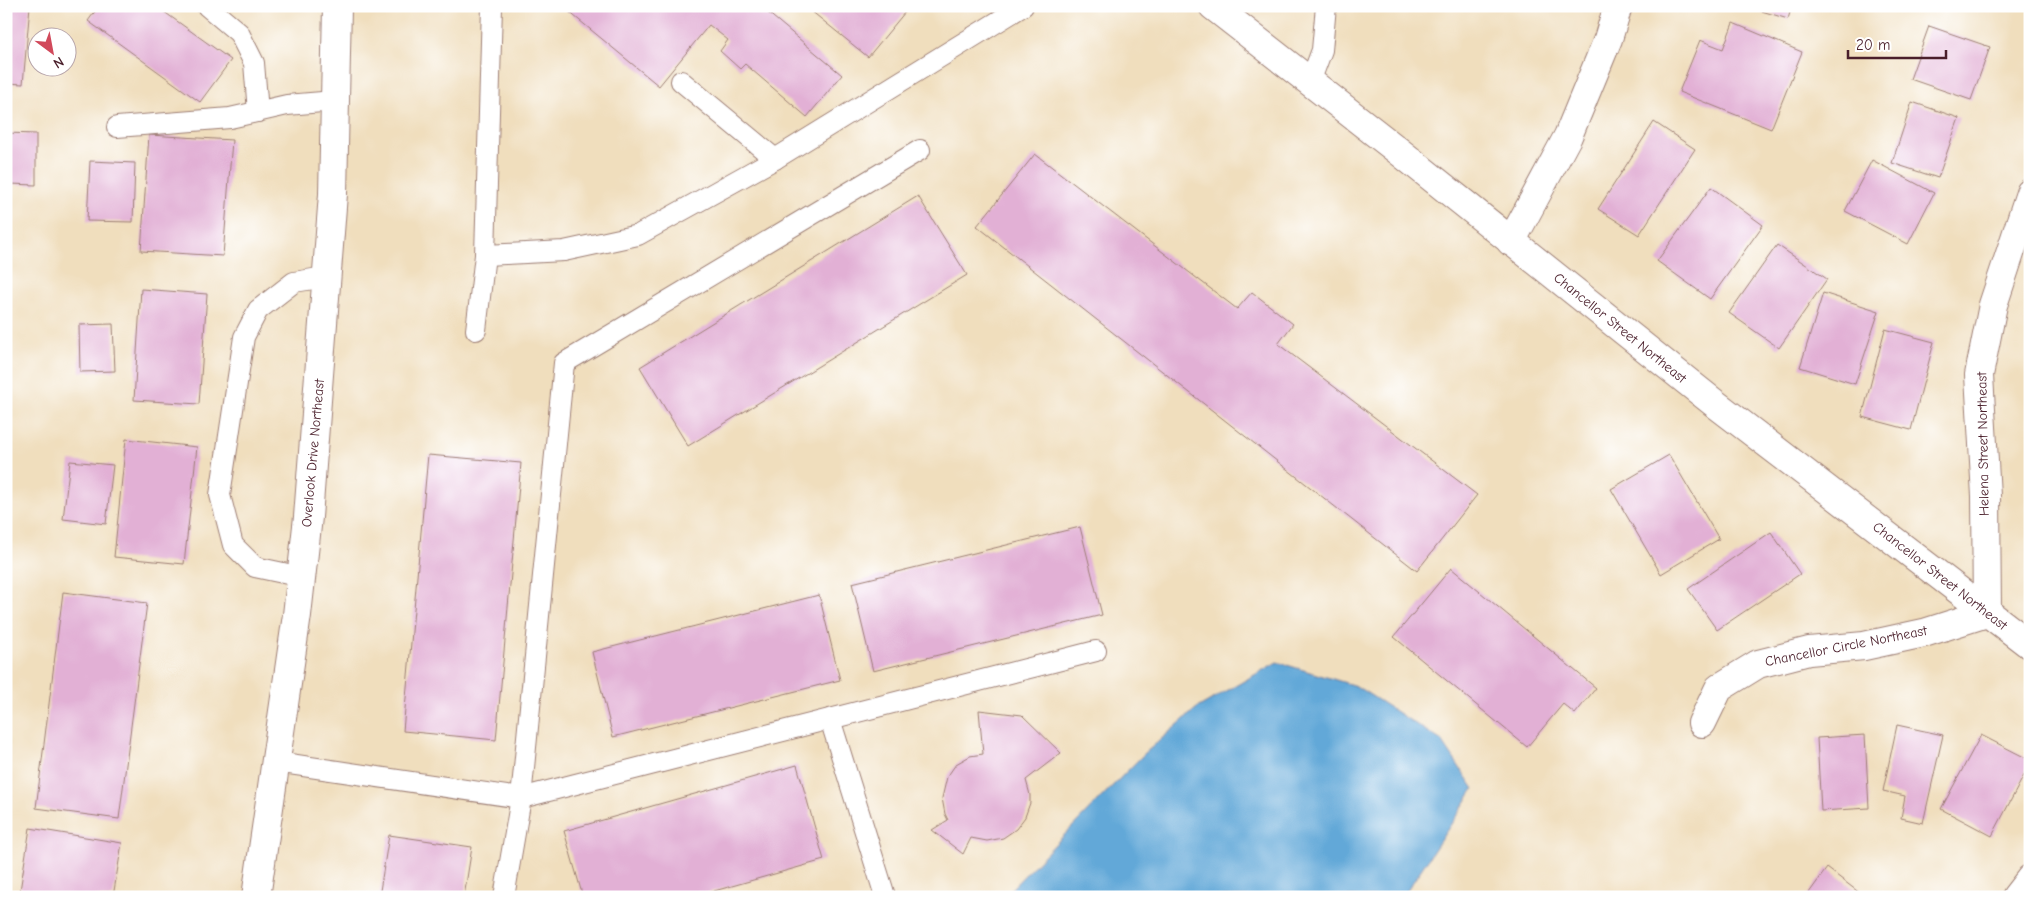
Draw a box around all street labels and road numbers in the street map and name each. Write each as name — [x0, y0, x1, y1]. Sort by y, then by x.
street label: Chancellor Street Northeast — [1550, 269, 1691, 387]
street label: Helena Street Northeast — [1973, 371, 1993, 516]
street label: Overlook Drive Northeast — [298, 377, 328, 528]
street label: Chancellor Street Northeast — [1869, 518, 2011, 634]
street label: Chancellor Circle Northeast — [1764, 622, 1929, 670]

